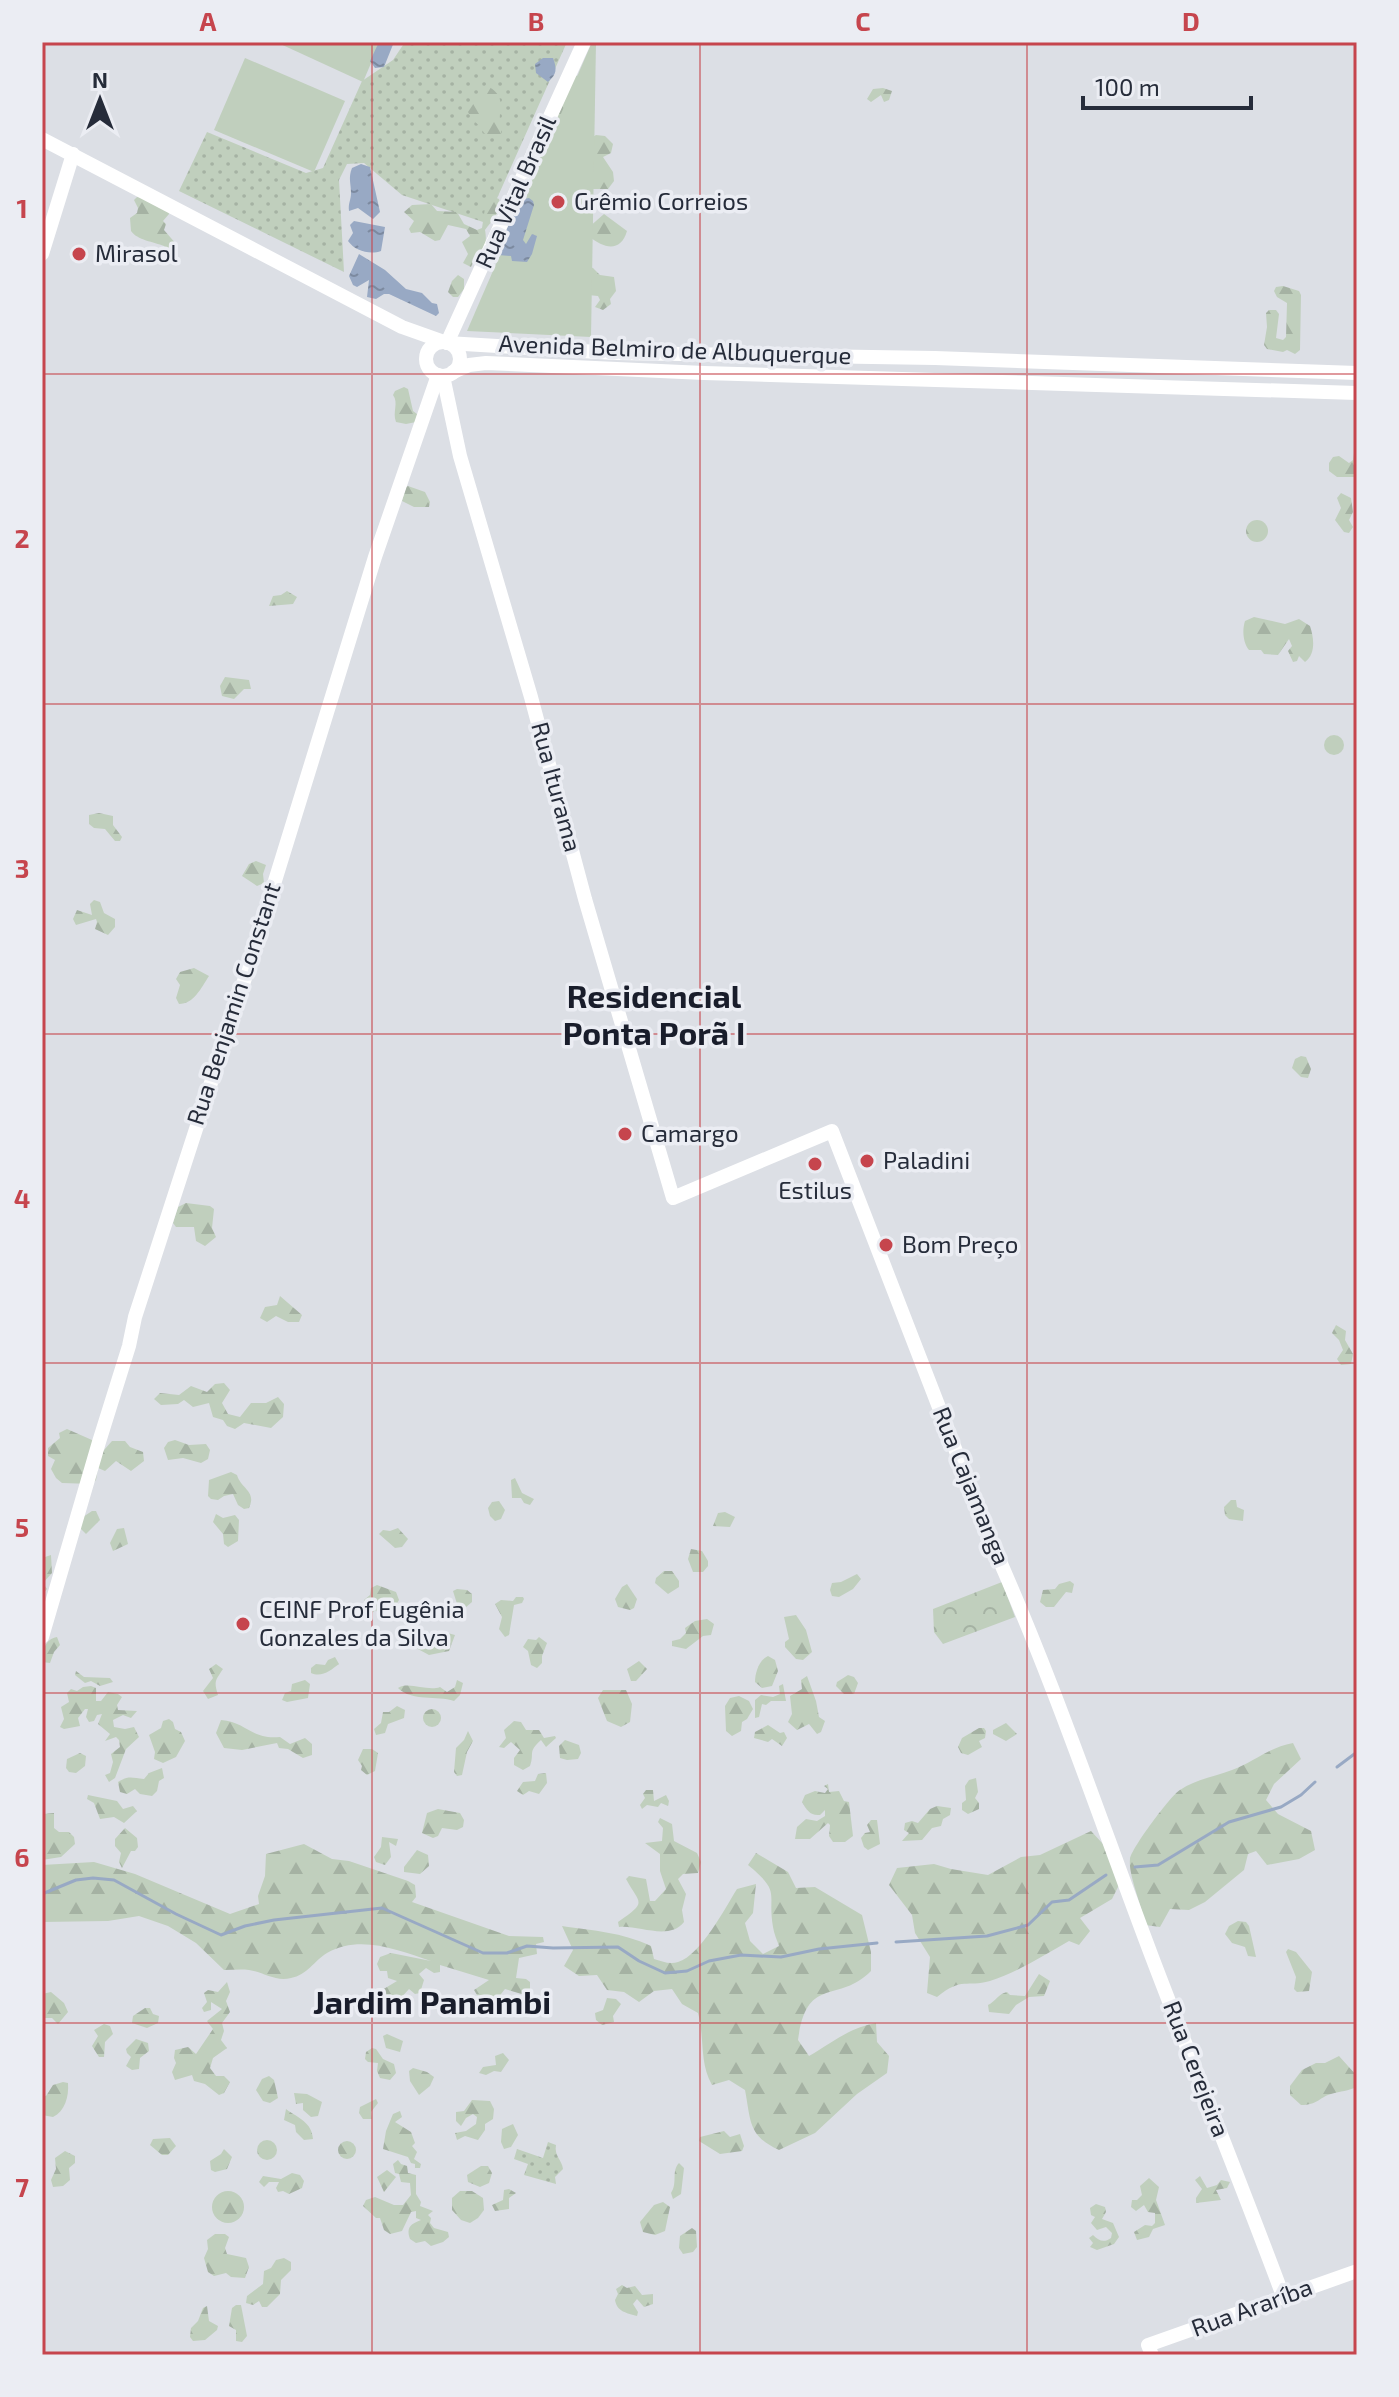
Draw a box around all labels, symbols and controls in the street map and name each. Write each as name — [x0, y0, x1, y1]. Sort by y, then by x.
text: A — [200, 5, 217, 36]
text: B — [528, 5, 544, 36]
text: C — [855, 5, 871, 36]
text: D — [1182, 5, 1200, 36]
north arrow — [60, 60, 140, 140]
scale bar — [1083, 60, 1251, 110]
text: N — [92, 66, 108, 92]
text: 100 m — [1095, 72, 1160, 101]
street label: Rua Vital Brasil — [468, 110, 561, 272]
place label: Grêmio Correios — [574, 186, 748, 215]
text: 1 — [16, 192, 28, 223]
marker: Grêmio Correios — [549, 193, 567, 211]
place label: Mirasol — [95, 238, 178, 267]
marker: Mirasol — [70, 245, 88, 263]
street label: Avenida Belmiro de Albuquerque — [498, 328, 852, 369]
text: 2 — [14, 522, 30, 553]
street label: Rua Iturama — [526, 719, 589, 855]
text: 3 — [15, 852, 29, 883]
street label: Rua Benjamin Constant — [180, 879, 285, 1128]
district label: Residencial Ponta Porã I — [563, 976, 745, 1051]
place label: Camargo — [641, 1118, 739, 1147]
marker: Camargo — [616, 1125, 634, 1143]
place label: Paladini — [883, 1145, 970, 1174]
marker: Paladini — [858, 1152, 876, 1170]
marker: Estilus — [806, 1155, 824, 1173]
place label: Estilus — [778, 1175, 852, 1204]
text: 4 — [14, 1182, 30, 1213]
place label: Bom Preço — [902, 1229, 1018, 1259]
marker: Bom Preço — [877, 1236, 895, 1254]
street label: Rua Cajamanga — [928, 1402, 1017, 1569]
text: 5 — [15, 1511, 29, 1542]
place label: CEINF Prof Eugênia Gonzales da Silva — [259, 1594, 465, 1651]
marker: CEINF Prof Eugênia Gonzales da Silva — [234, 1615, 252, 1633]
text: 6 — [14, 1841, 30, 1872]
district label: Jardim Panambi — [313, 1982, 551, 2020]
street label: Rua Cerejeira — [1158, 1996, 1237, 2141]
text: 7 — [15, 2171, 29, 2202]
street label: Rua Araríba — [1187, 2271, 1316, 2342]

